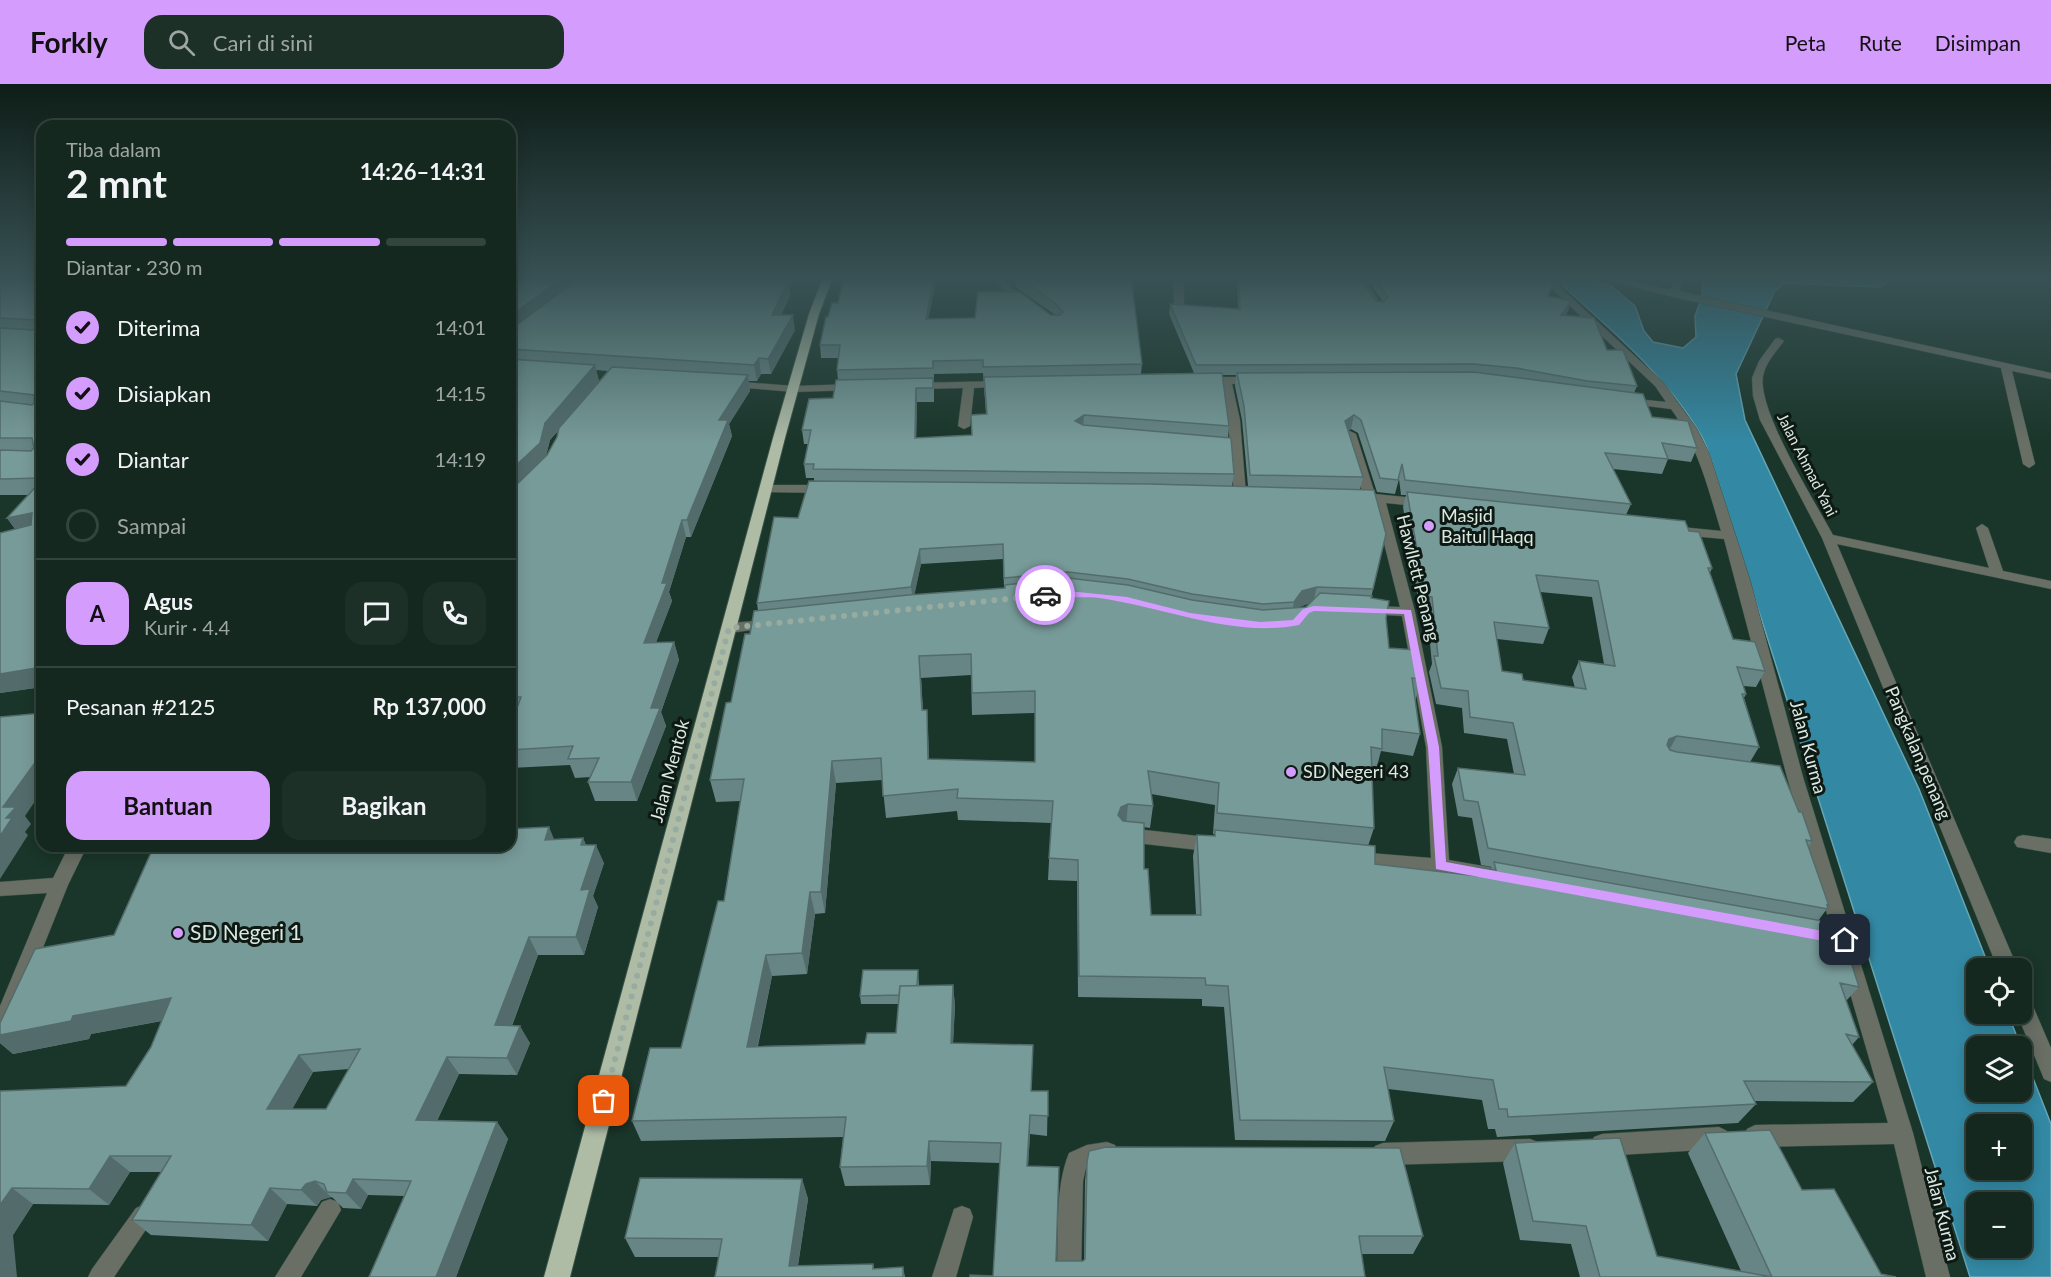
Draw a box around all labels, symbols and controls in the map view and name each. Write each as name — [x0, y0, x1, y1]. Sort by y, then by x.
search box — [144, 15, 564, 69]
text: Forkly — [30, 25, 108, 59]
icon: search — [165, 26, 198, 59]
text: Cari di sini — [213, 29, 313, 56]
text: Peta — [1785, 30, 1826, 55]
text: Rute — [1859, 30, 1902, 55]
text: Disimpan — [1935, 30, 2021, 55]
text: Tiba dalam — [66, 137, 161, 161]
text: 14:26–14:31 — [360, 158, 486, 185]
text: 2 mnt — [66, 160, 167, 206]
text: Diantar · 230 m — [66, 255, 203, 279]
icon: check — [66, 311, 99, 344]
text: Diterima — [117, 314, 201, 341]
text: 14:01 — [435, 315, 486, 339]
icon: check — [66, 377, 99, 410]
text: Disiapkan — [117, 380, 211, 407]
text: 14:15 — [435, 381, 486, 405]
street label: Jalan Ahmad Yani — [1774, 410, 1842, 519]
icon: check — [66, 443, 99, 476]
text: Diantar — [117, 446, 189, 473]
text: 14:19 — [435, 447, 486, 471]
place label: Masjid Baitul Haqq — [1441, 504, 1534, 547]
text: Sampai — [117, 512, 186, 539]
street label: Hawllett Penang — [1393, 512, 1445, 643]
marker: Masjid Baitul Haqq — [1422, 519, 1436, 533]
courier — [1015, 565, 1075, 625]
icon: car — [1029, 579, 1062, 612]
button: chat — [345, 582, 408, 645]
button: phone — [423, 582, 486, 645]
text: Agus — [144, 588, 193, 615]
text: A — [90, 600, 105, 627]
text: Kurir · 4.4 — [144, 615, 230, 639]
street label: Pangkalan,penang — [1881, 683, 1957, 822]
text: Pesanan #2125 — [66, 693, 216, 720]
text: Rp 137,000 — [372, 693, 486, 720]
street label: Jalan Kurma — [1786, 698, 1832, 796]
street label: Jalan Mentok — [645, 716, 694, 825]
place label: SD Negeri 43 — [1303, 760, 1409, 782]
marker: SD Negeri 43 — [1284, 765, 1298, 779]
button: Bantuan — [66, 771, 270, 840]
button: Bagikan — [282, 771, 486, 840]
pin — [1819, 914, 1870, 965]
place label: SD Negeri 1 — [190, 919, 302, 944]
icon: home — [1828, 923, 1861, 956]
marker: SD Negeri 1 — [171, 926, 185, 940]
map controls — [1966, 958, 2032, 1258]
button: locate — [1966, 958, 2032, 1024]
button: layers — [1966, 1036, 2032, 1102]
pin — [578, 1075, 629, 1126]
icon: bag — [587, 1084, 620, 1117]
button: + — [1966, 1114, 2032, 1180]
street label: Jalan Kurma — [1921, 1165, 1965, 1263]
button: − — [1966, 1192, 2032, 1258]

